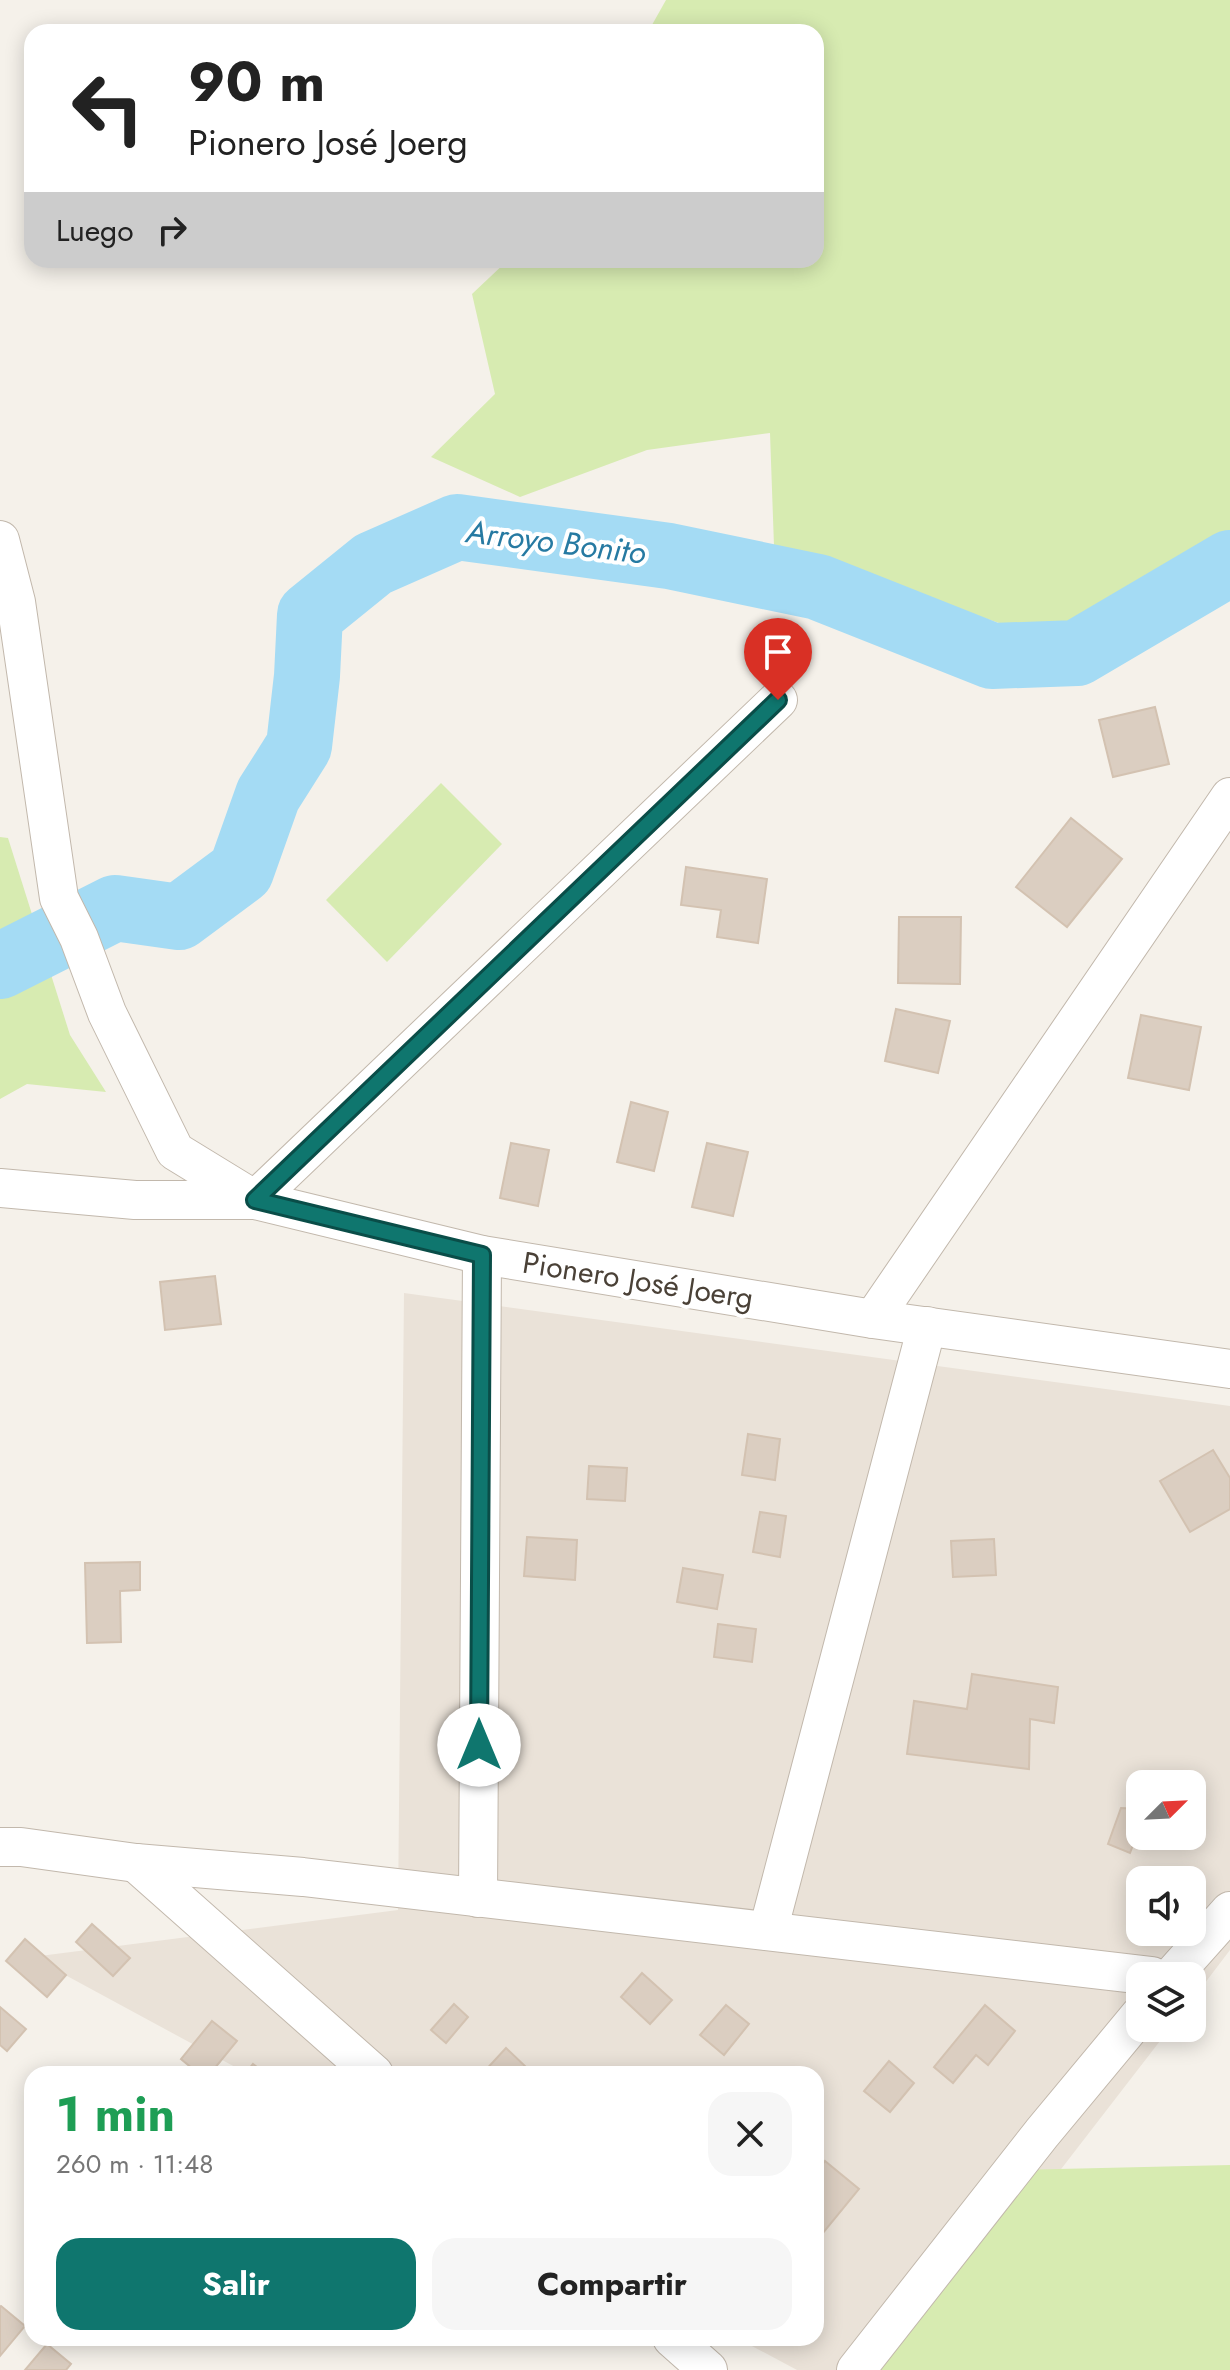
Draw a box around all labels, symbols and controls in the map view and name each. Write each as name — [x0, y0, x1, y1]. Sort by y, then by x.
text: 90 m — [188, 41, 325, 122]
icon: left — [56, 56, 160, 160]
text: Pionero José Joerg — [188, 116, 468, 168]
icon: right — [150, 208, 194, 252]
text: Luego — [56, 209, 134, 252]
water label: Arroyo Bonito — [463, 508, 648, 576]
pin — [744, 618, 812, 700]
icon: arrive — [756, 630, 800, 674]
street label: Pionero José Joerg — [520, 1241, 756, 1319]
position arrow — [437, 1703, 521, 1787]
north arrow — [1126, 1770, 1206, 1850]
map controls — [1126, 1770, 1206, 2042]
button: sound — [1126, 1866, 1206, 1946]
button: layers — [1126, 1962, 1206, 2042]
text: 1 min — [56, 2080, 175, 2149]
button: close — [708, 2092, 792, 2176]
text: 260 m · 11:48 — [56, 2145, 213, 2183]
button: Salir — [56, 2238, 416, 2330]
button: Compartir — [432, 2238, 792, 2330]

